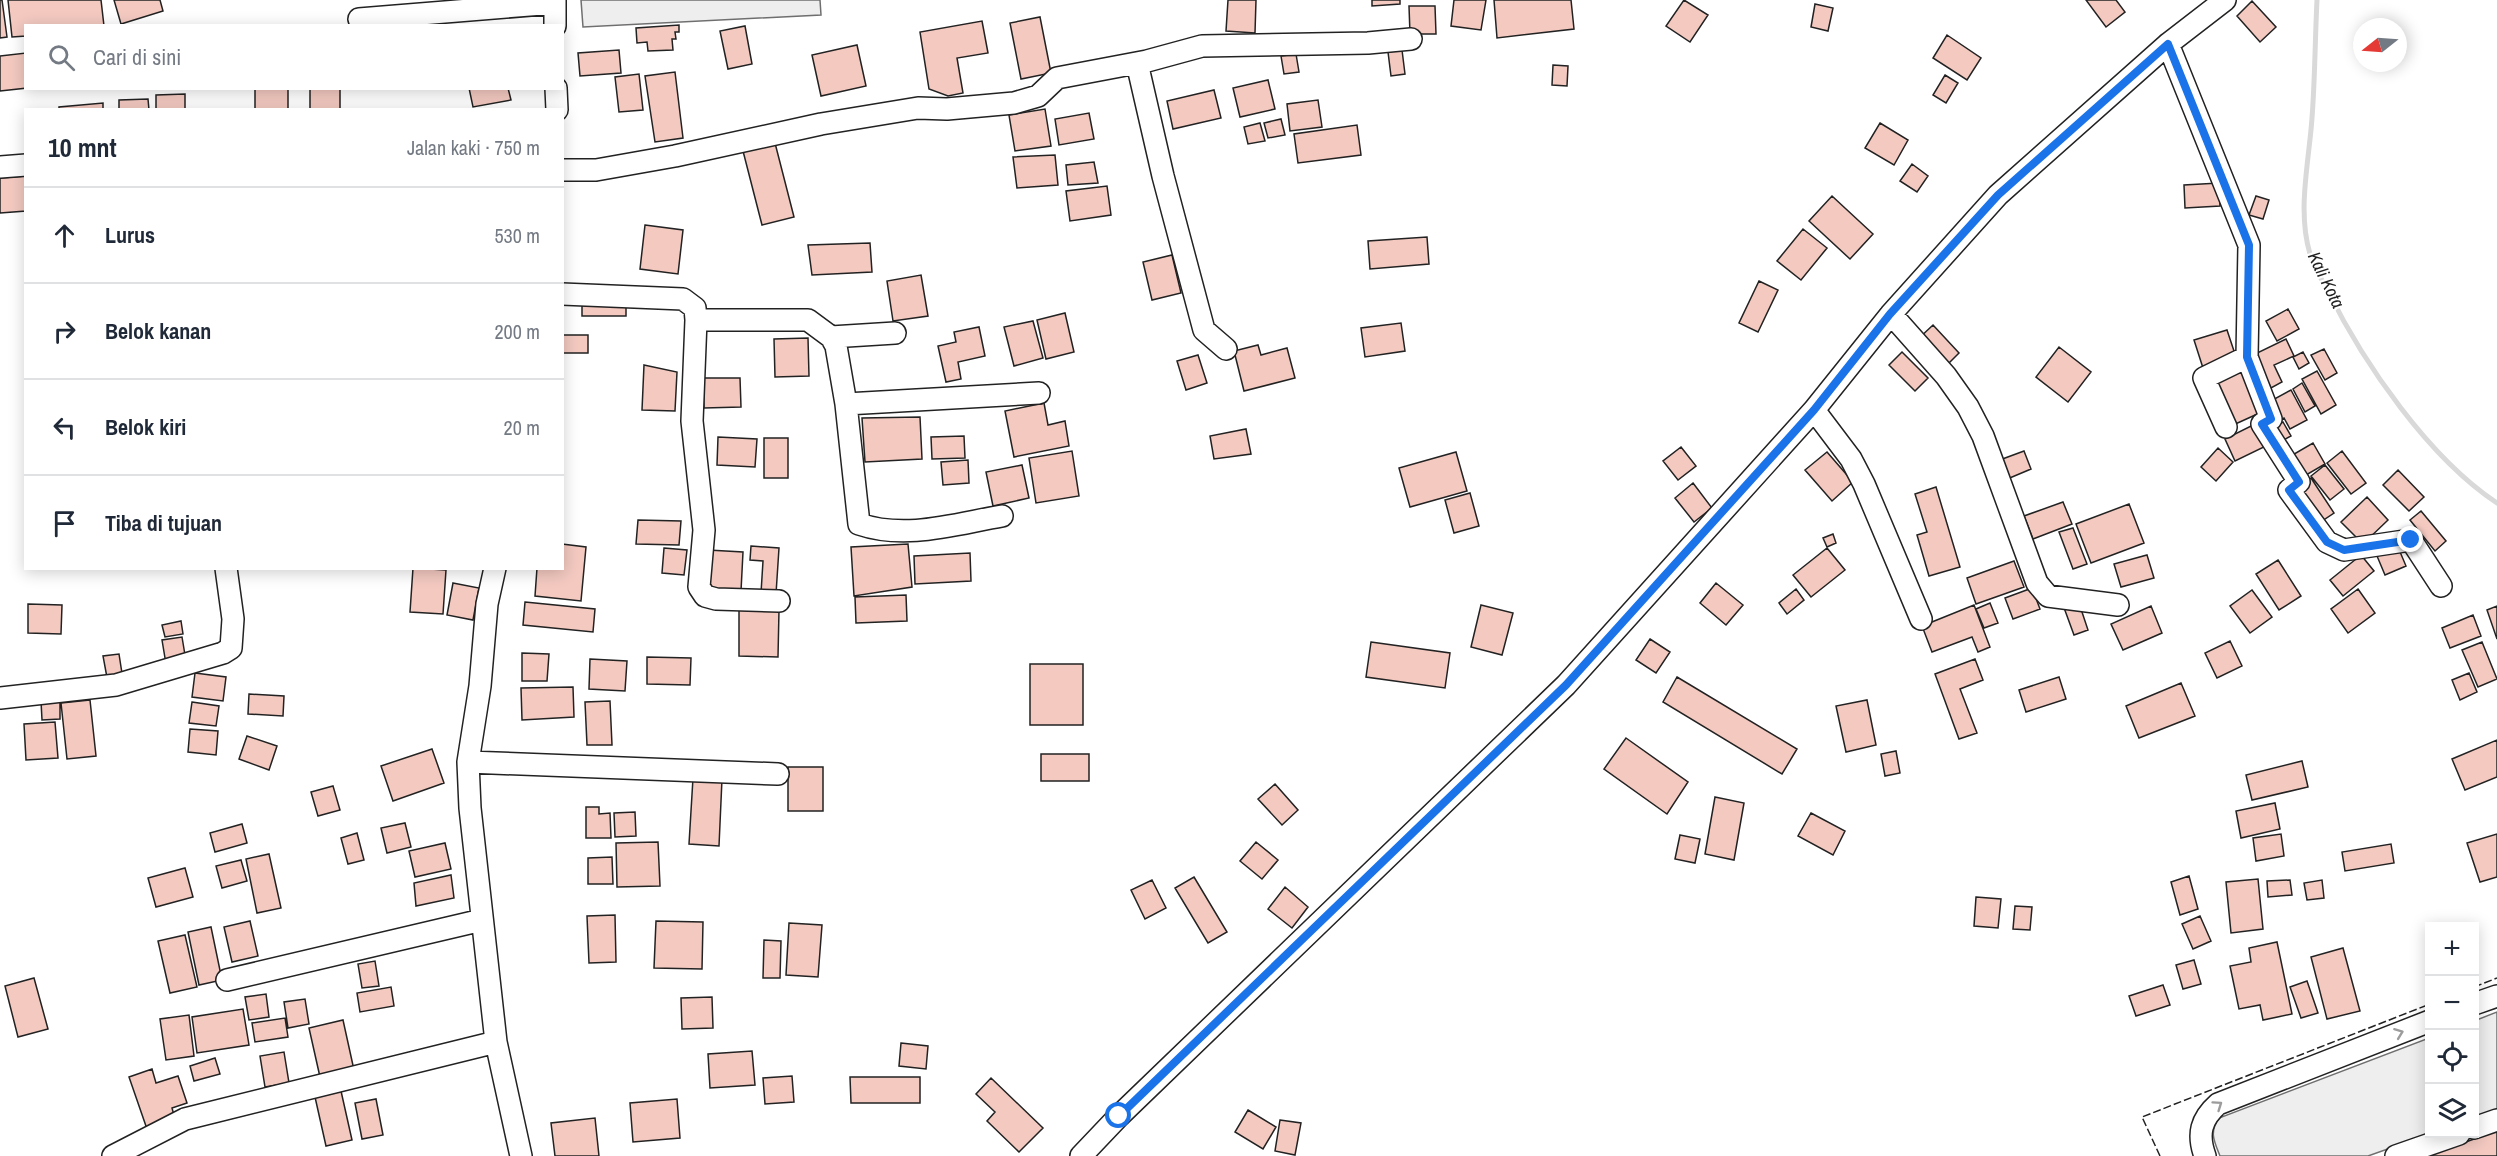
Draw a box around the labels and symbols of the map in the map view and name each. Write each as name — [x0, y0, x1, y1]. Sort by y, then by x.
north arrow — [2353, 18, 2407, 72]
water label: Kali Kota — [2302, 247, 2351, 312]
route end — [2397, 526, 2423, 552]
one-way arrow — [2393, 1028, 2404, 1040]
one-way arrow — [2212, 1101, 2223, 1112]
route start — [1105, 1102, 1131, 1128]

